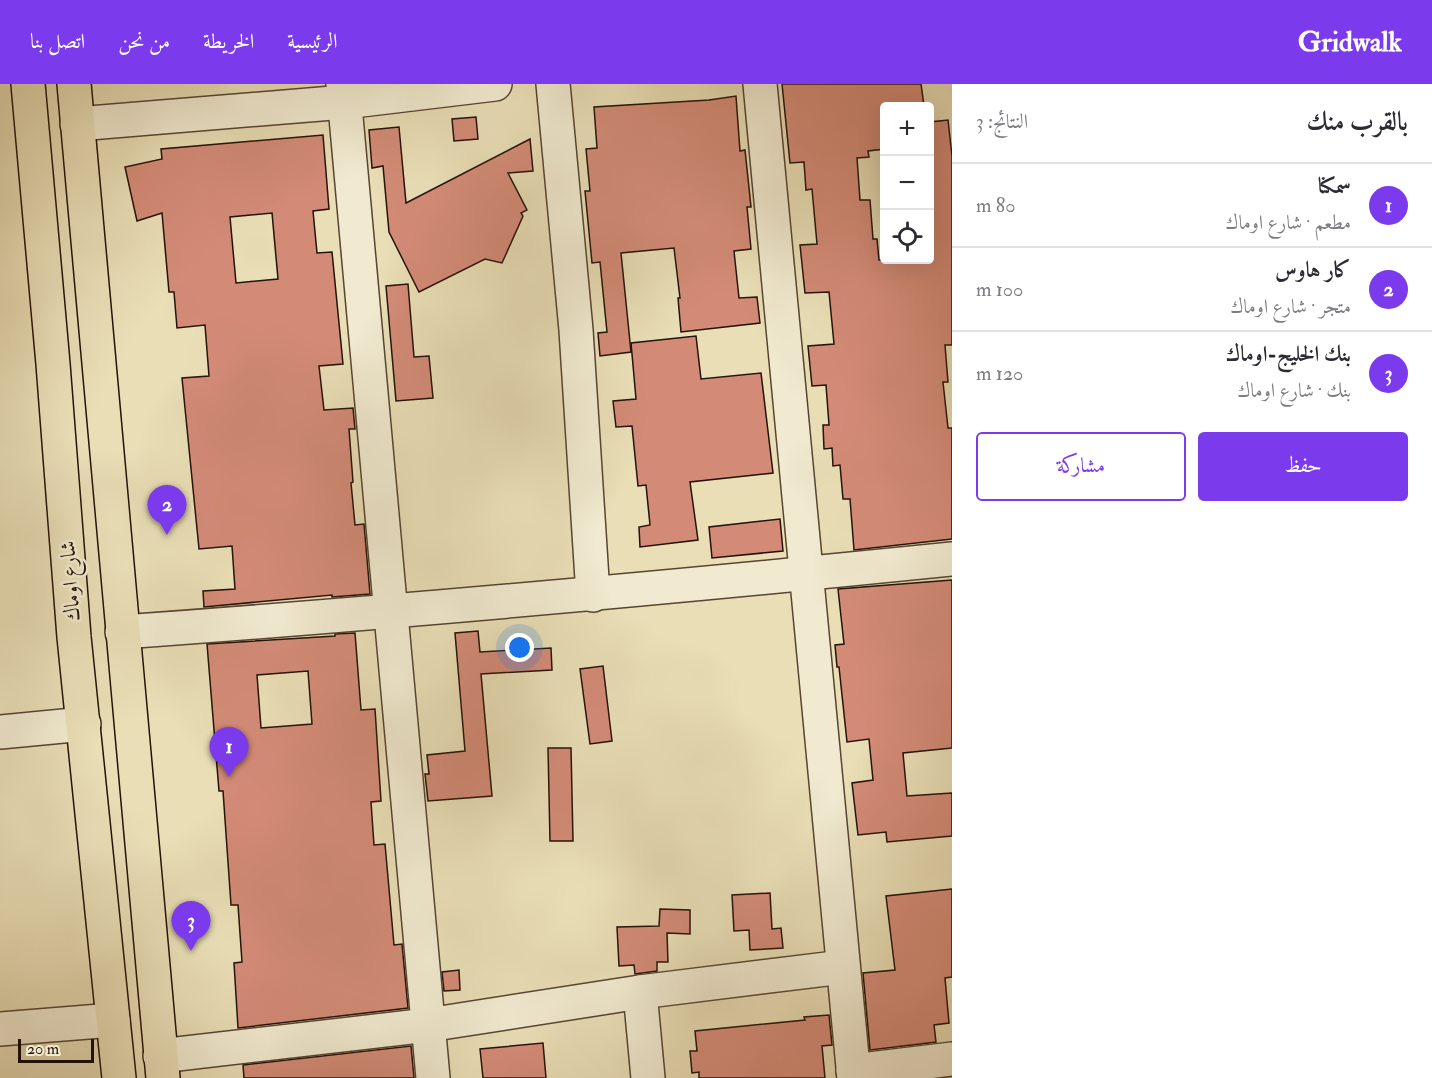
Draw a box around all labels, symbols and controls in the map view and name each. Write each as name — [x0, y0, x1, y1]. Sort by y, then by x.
text: Gridwalk — [1298, 25, 1402, 60]
text: اتصل بنا — [30, 28, 85, 55]
text: من نحن — [118, 28, 170, 55]
text: الخريطة — [203, 28, 254, 55]
text: الرئيسية — [287, 28, 338, 55]
map controls — [880, 102, 934, 264]
button: + — [880, 102, 934, 156]
text: بالقرب منك — [1306, 106, 1408, 138]
text: النتائج: 3 — [976, 109, 1028, 134]
button: − — [880, 156, 934, 210]
text: سمكنا — [1318, 172, 1351, 200]
text: 80 m — [976, 193, 1015, 218]
text: 1 — [1385, 193, 1392, 218]
button: locate — [880, 210, 934, 264]
text: مطعم · شارع اوماك — [1225, 210, 1351, 235]
text: كار هاوس — [1275, 256, 1351, 284]
text: 100 m — [976, 277, 1023, 302]
text: 2 — [1383, 277, 1394, 302]
text: متجر · شارع اوماك — [1230, 294, 1351, 319]
text: بنك الخليج-اوماك — [1226, 340, 1351, 368]
text: 120 m — [976, 361, 1023, 386]
text: 3 — [1385, 361, 1392, 386]
text: بنك · شارع اوماك — [1237, 378, 1351, 403]
button: مشاركة — [976, 432, 1186, 501]
button: حفظ — [1198, 432, 1408, 501]
pin: 2 — [148, 486, 186, 535]
street label: شارع اوماك — [54, 540, 91, 622]
your location — [505, 633, 534, 662]
pin: 1 — [210, 728, 248, 777]
pin: 3 — [172, 902, 210, 951]
scale bar — [18, 1036, 94, 1064]
text: 20 m — [27, 1039, 59, 1059]

